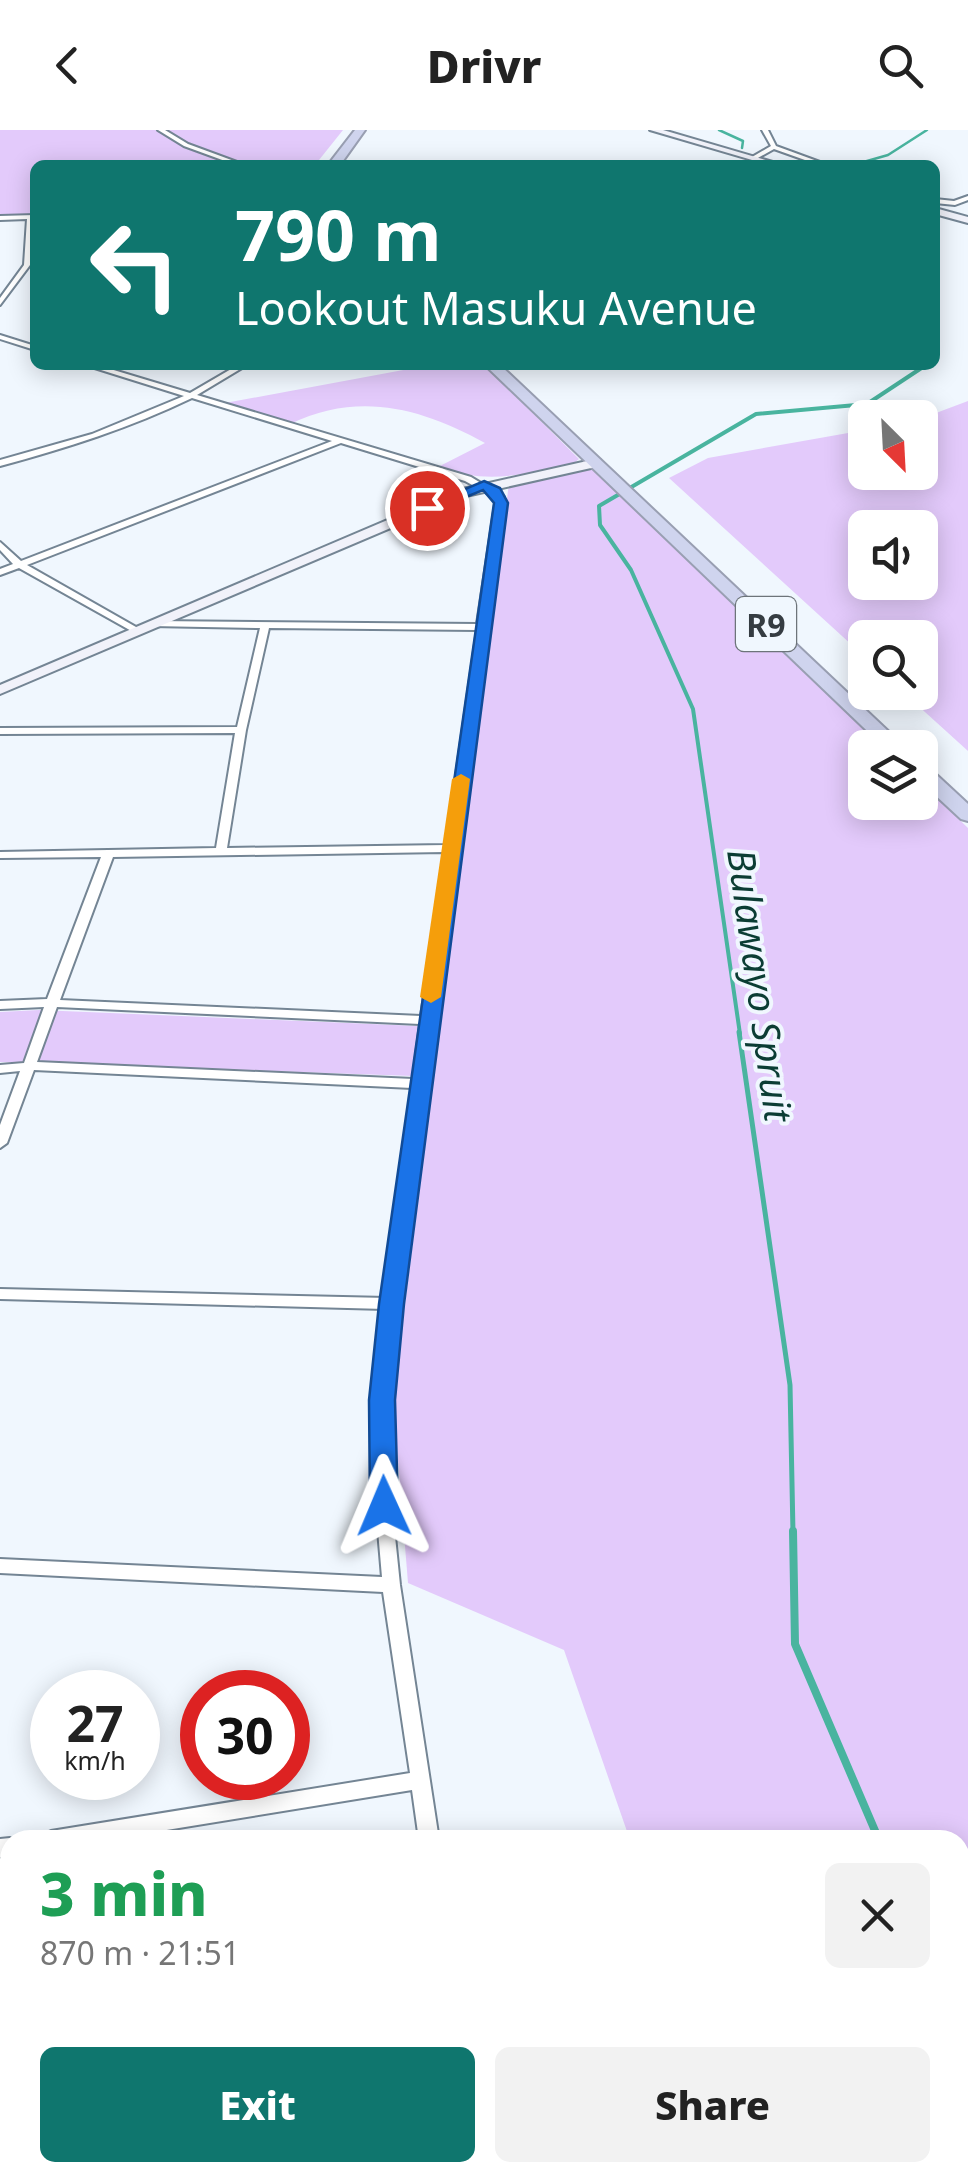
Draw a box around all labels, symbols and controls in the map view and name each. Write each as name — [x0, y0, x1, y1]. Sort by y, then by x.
text: Drivr — [427, 35, 541, 96]
icon: back — [40, 38, 95, 93]
icon: search — [873, 38, 928, 93]
text: 790 m — [235, 186, 442, 282]
icon: left — [70, 200, 200, 330]
text: Lookout Masuku Avenue — [235, 277, 757, 338]
north arrow — [848, 400, 938, 490]
map controls — [848, 400, 938, 820]
pin — [385, 466, 470, 551]
icon: arrive — [400, 481, 455, 536]
button: sound — [848, 510, 938, 600]
road number: R9 — [736, 597, 796, 651]
button: search — [848, 620, 938, 710]
button: layers — [848, 730, 938, 820]
water label: Bulawayo Spruit — [716, 845, 806, 1126]
position arrow — [332, 1454, 436, 1558]
speed limit sign: 30 — [180, 1670, 310, 1800]
text: 27 — [66, 1689, 124, 1757]
text: km/h — [64, 1743, 126, 1777]
text: 3 min — [40, 1852, 208, 1934]
button: close — [825, 1863, 930, 1968]
text: 870 m · 21:51 — [40, 1931, 240, 1974]
button: Exit — [40, 2047, 475, 2162]
button: Share — [495, 2047, 930, 2162]

